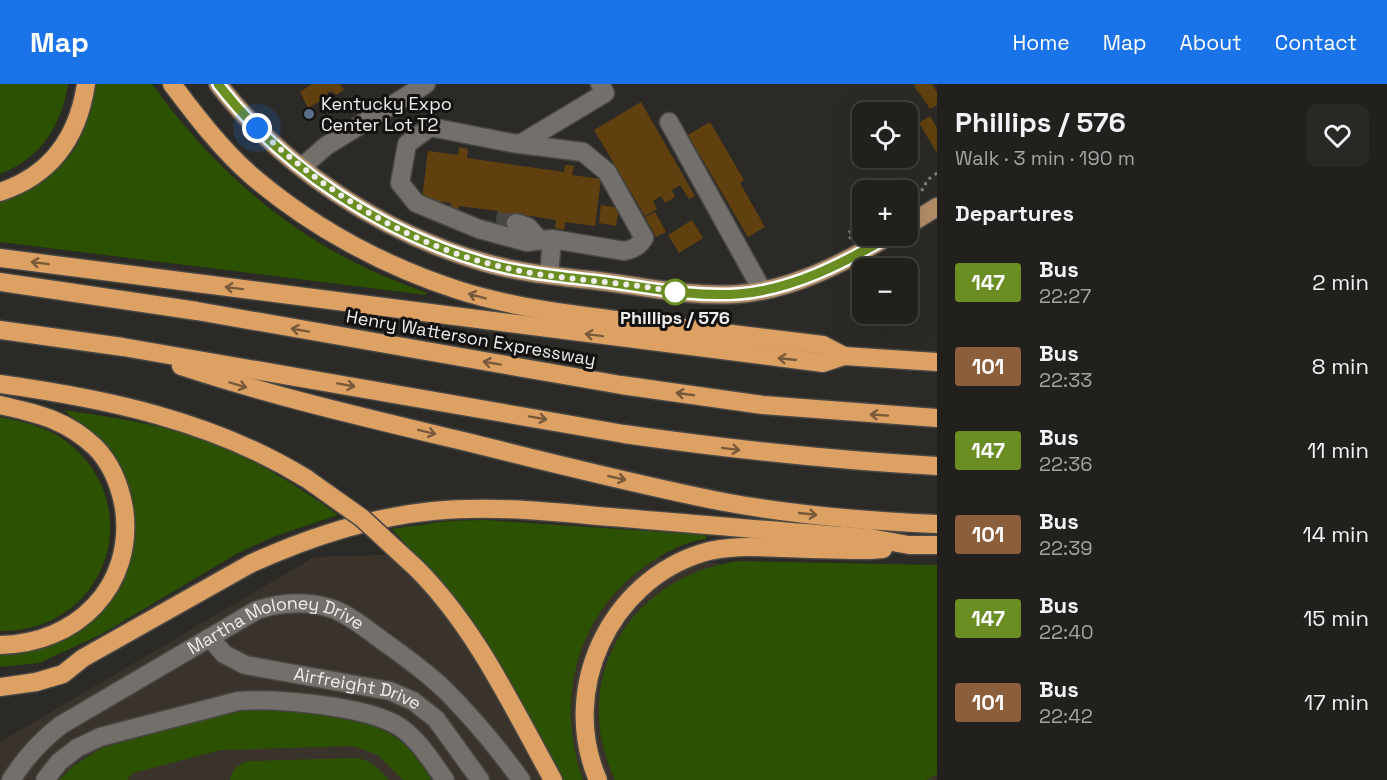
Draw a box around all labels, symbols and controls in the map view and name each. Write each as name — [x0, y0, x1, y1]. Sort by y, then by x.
text: Map — [30, 24, 89, 60]
text: Home — [1012, 29, 1070, 56]
text: Map — [1103, 29, 1147, 56]
text: About — [1180, 29, 1242, 56]
text: Contact — [1275, 29, 1357, 56]
place label: Kentucky Expo Center Lot T2 — [321, 92, 452, 136]
map controls — [852, 102, 918, 324]
button: locate — [852, 102, 918, 168]
text: Phillips / 576 — [955, 104, 1126, 140]
button: heart — [1306, 104, 1369, 167]
marker: Kentucky Expo Center Lot T2 — [302, 107, 316, 121]
your location — [242, 113, 272, 143]
text: Walk · 3 min · 190 m — [955, 145, 1135, 171]
button: + — [852, 180, 918, 246]
text: Departures — [955, 199, 1074, 227]
text: Bus — [1039, 255, 1079, 283]
one-way arrow — [31, 257, 51, 268]
button: − — [852, 258, 918, 324]
text: 2 min — [1312, 268, 1369, 296]
text: 147 — [971, 269, 1005, 296]
marker: Phillips / 576 — [662, 279, 688, 305]
one-way arrow — [224, 282, 244, 293]
text: 22:27 — [1039, 283, 1091, 309]
one-way arrow — [468, 289, 487, 301]
street label: Henry Watterson Expressway — [344, 304, 598, 371]
place label: Phillips / 576 — [620, 306, 730, 329]
one-way arrow — [291, 324, 310, 335]
one-way arrow — [584, 329, 604, 340]
text: Bus — [1039, 339, 1079, 367]
text: 8 min — [1312, 352, 1369, 380]
one-way arrow — [778, 353, 798, 364]
text: 101 — [972, 353, 1004, 380]
one-way arrow — [483, 357, 503, 368]
text: 22:33 — [1039, 367, 1092, 393]
one-way arrow — [228, 380, 247, 391]
one-way arrow — [336, 380, 355, 391]
one-way arrow — [675, 388, 695, 399]
one-way arrow — [869, 409, 889, 420]
one-way arrow — [528, 413, 547, 424]
text: Bus — [1039, 423, 1079, 451]
one-way arrow — [417, 427, 436, 439]
text: 11 min — [1307, 436, 1369, 464]
text: 147 — [971, 437, 1005, 464]
one-way arrow — [720, 443, 740, 454]
text: 22:36 — [1039, 451, 1093, 477]
one-way arrow — [607, 472, 626, 484]
text: Bus — [1039, 507, 1079, 535]
one-way arrow — [798, 508, 818, 519]
text: 14 min — [1303, 520, 1369, 548]
text: 101 — [972, 521, 1004, 548]
text: 22:39 — [1039, 535, 1093, 561]
street label: Martha Moloney Drive — [183, 591, 369, 659]
text: Bus — [1039, 591, 1079, 619]
text: 15 min — [1303, 604, 1369, 632]
text: 147 — [971, 605, 1005, 632]
text: 22:40 — [1039, 619, 1094, 645]
street label: Airfreight Drive — [292, 662, 427, 715]
text: Bus — [1039, 675, 1079, 703]
text: 17 min — [1304, 688, 1369, 716]
text: 101 — [972, 689, 1004, 716]
text: 22:42 — [1039, 703, 1093, 729]

